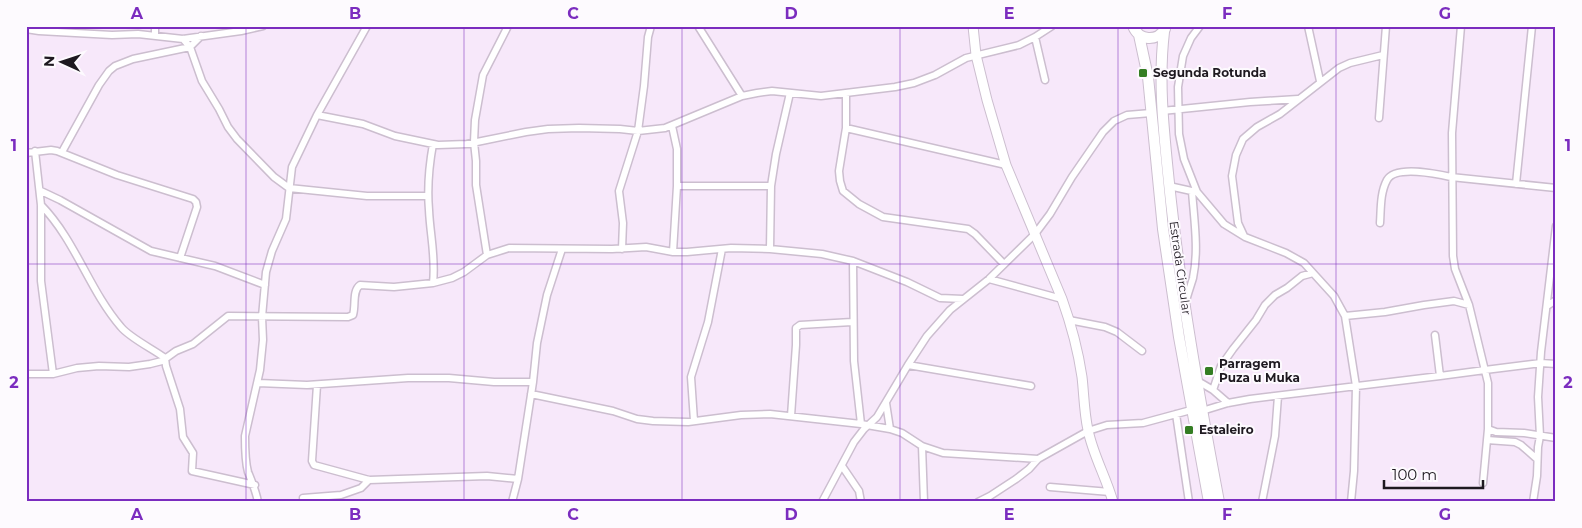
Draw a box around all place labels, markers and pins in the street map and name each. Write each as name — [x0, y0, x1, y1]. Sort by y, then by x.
place label: Segunda Rotunda — [1153, 65, 1267, 80]
marker: Segunda Rotunda — [1137, 67, 1149, 79]
place label: Parragem Puza u Muka — [1219, 356, 1300, 385]
marker: Parragem Puza u Muka — [1203, 365, 1215, 377]
place label: Estaleiro — [1199, 422, 1254, 437]
marker: Estaleiro — [1183, 424, 1195, 436]

